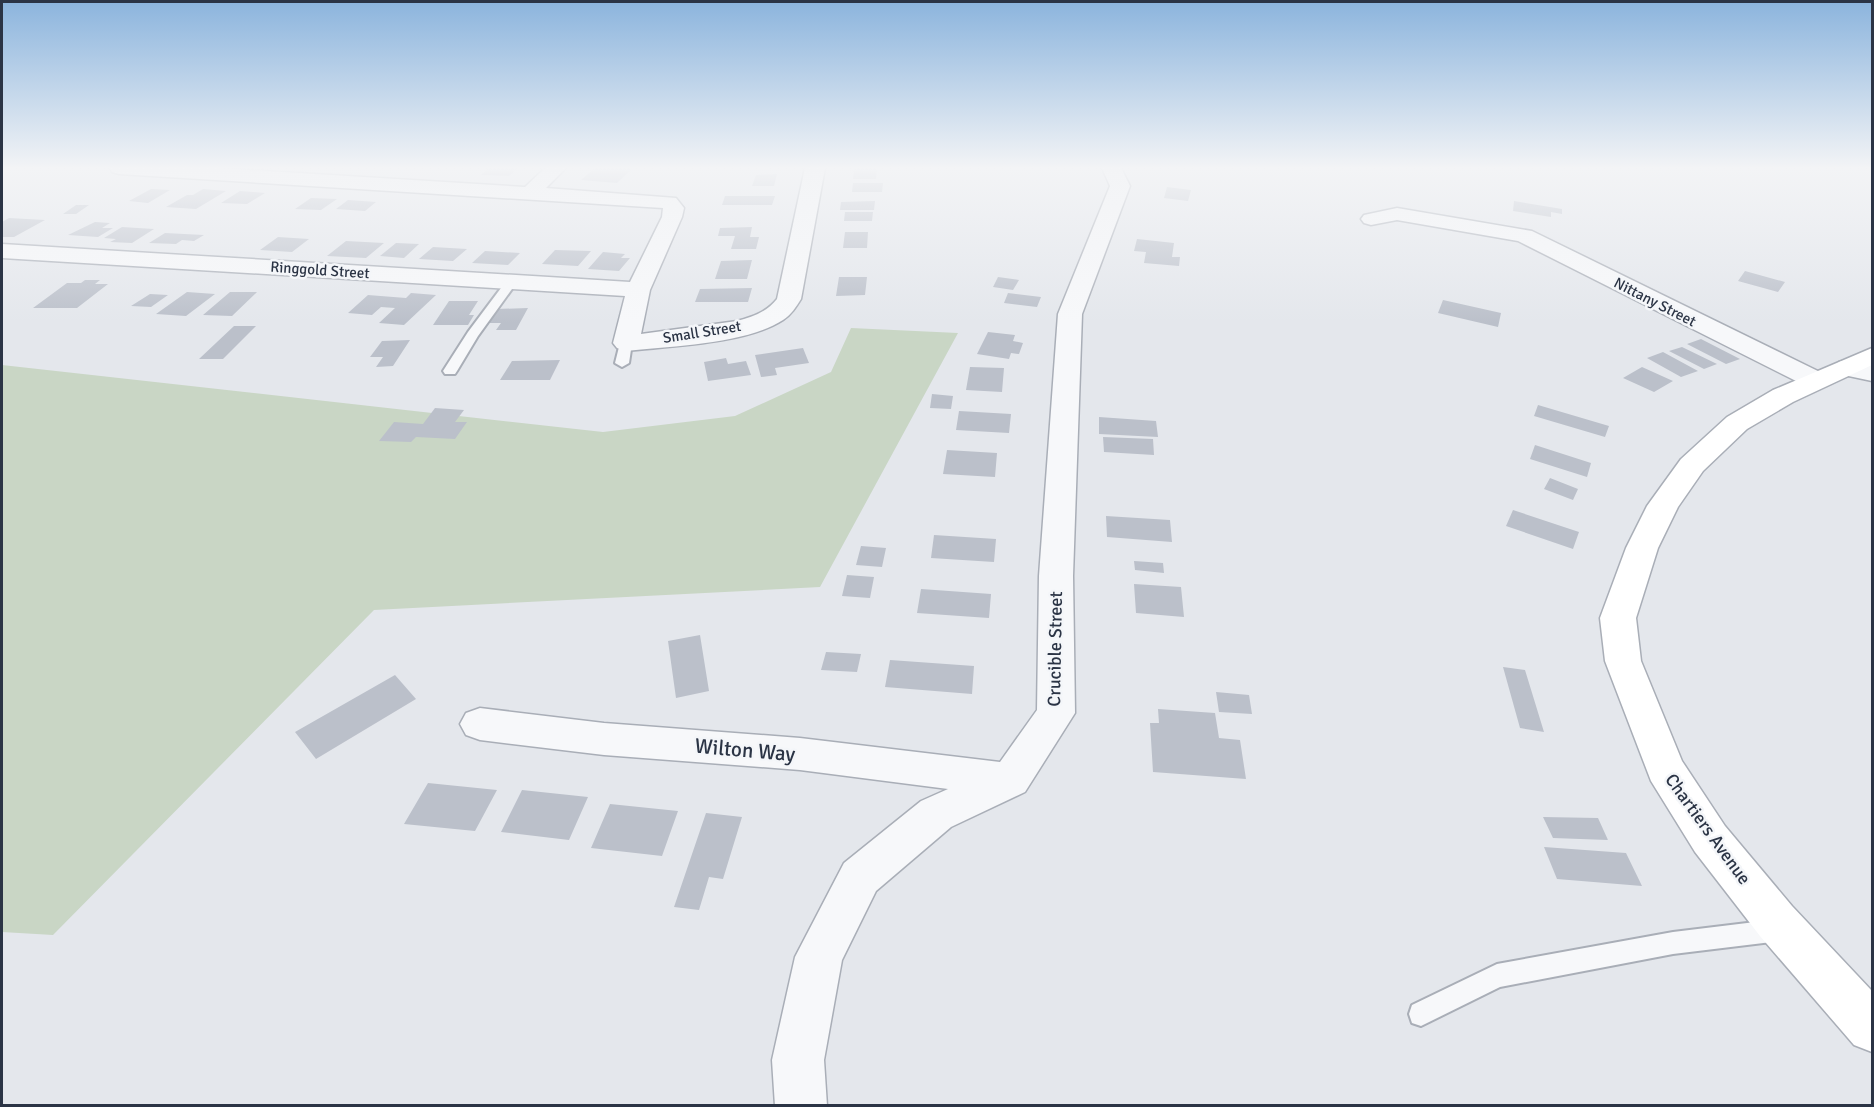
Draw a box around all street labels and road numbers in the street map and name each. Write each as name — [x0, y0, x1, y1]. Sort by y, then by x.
street label: Ringgold Street — [270, 258, 370, 282]
street label: Nittany Street — [1611, 274, 1699, 330]
street label: Small Street — [662, 317, 742, 347]
street label: Crucible Street — [1043, 591, 1067, 707]
street label: Wilton Way — [694, 733, 797, 767]
street label: Chartiers Avenue — [1660, 769, 1756, 889]

